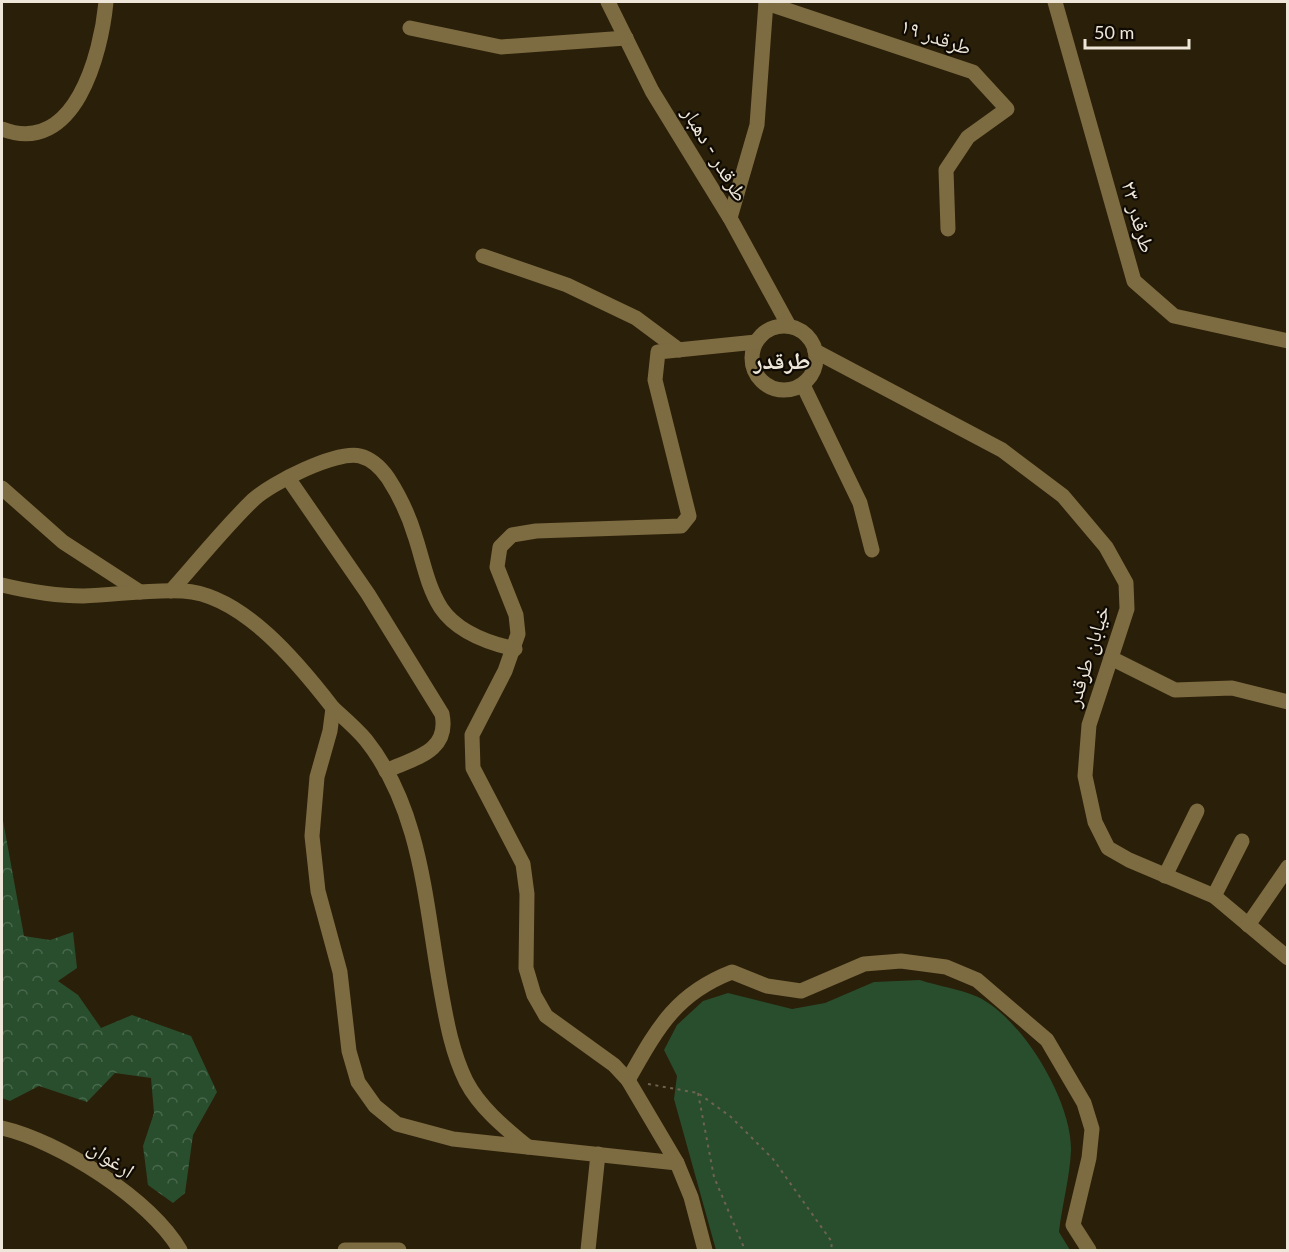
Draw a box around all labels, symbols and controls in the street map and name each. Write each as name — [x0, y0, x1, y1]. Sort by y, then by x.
street label: طرقدر ۱۹ — [898, 12, 975, 59]
scale bar — [1085, 12, 1188, 50]
text: 50 m — [1094, 21, 1134, 43]
street label: طرقدر - دهبار — [677, 100, 754, 206]
street label: طرقدر ۲۳ — [1117, 178, 1162, 255]
district label: طرقدر — [752, 345, 811, 374]
street label: خیابان طرقدر — [1059, 602, 1115, 710]
street label: ارغوان — [83, 1133, 140, 1183]

